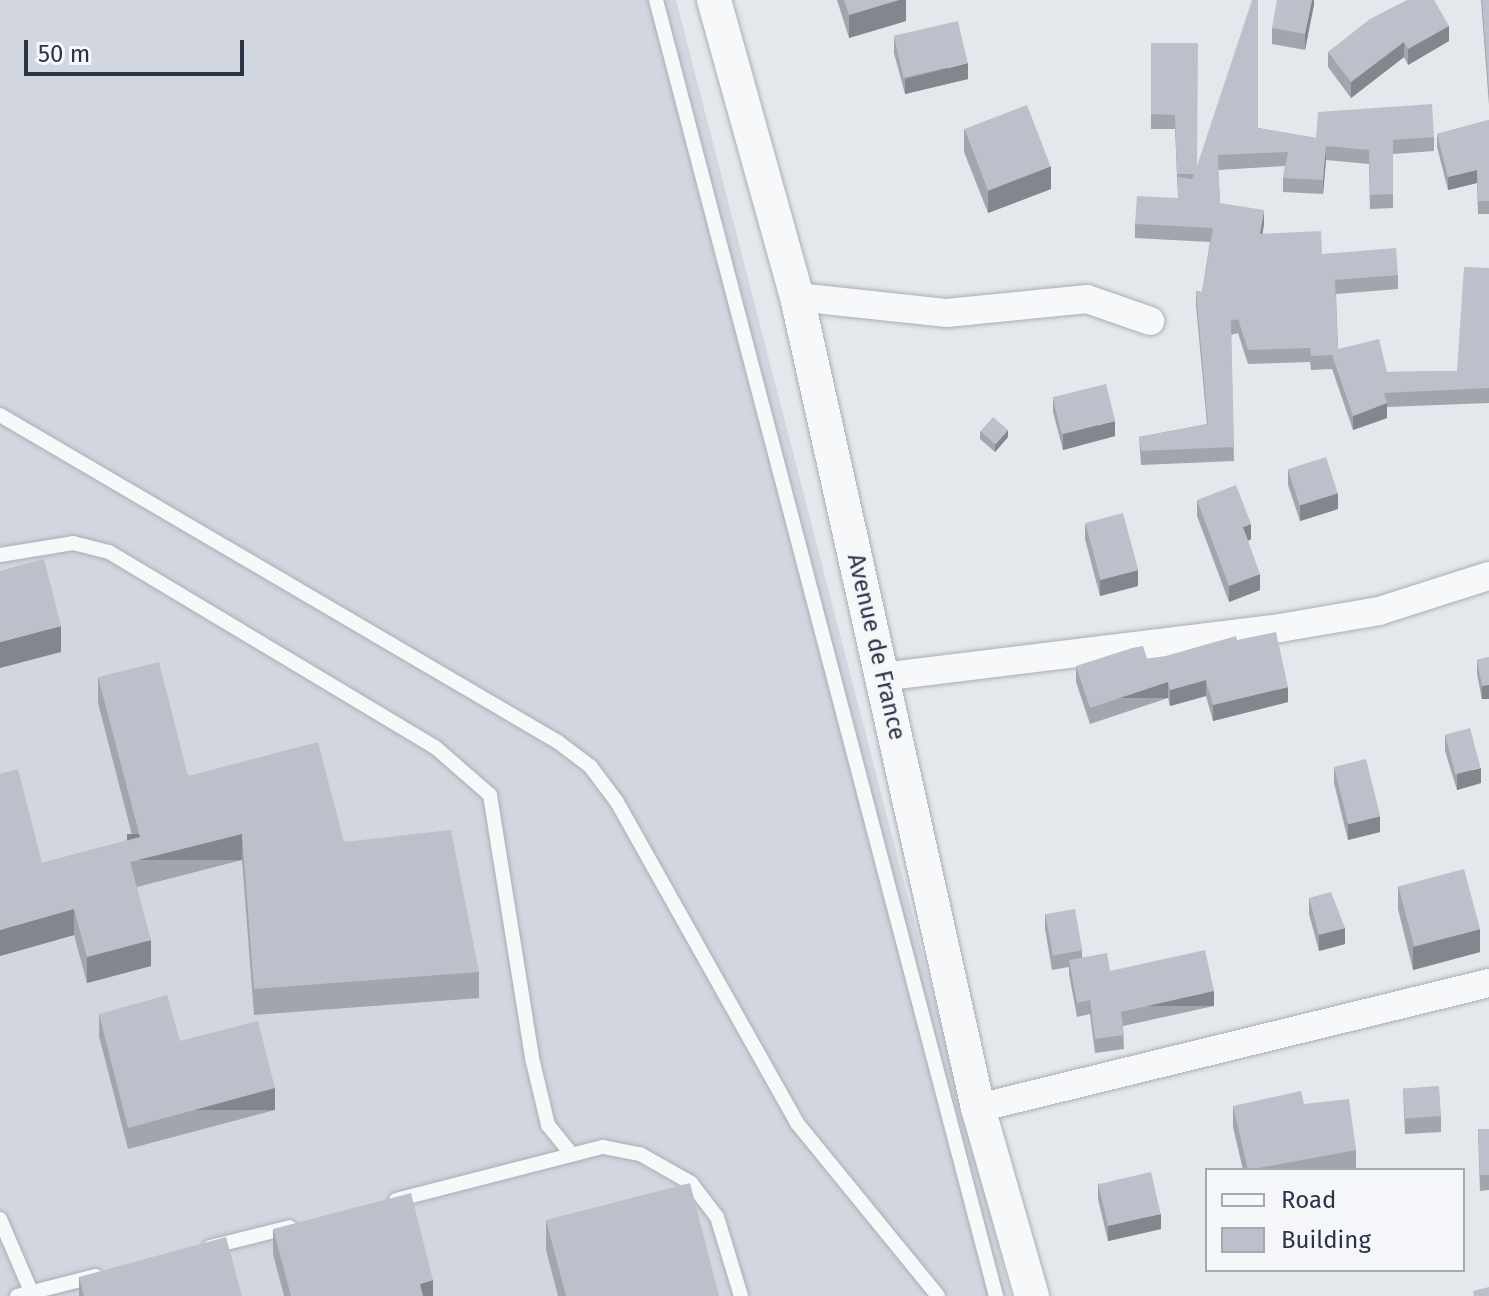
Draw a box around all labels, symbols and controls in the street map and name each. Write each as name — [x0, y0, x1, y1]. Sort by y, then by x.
scale bar — [28, 24, 248, 74]
text: 50 m — [38, 40, 90, 68]
street label: Avenue de France — [841, 551, 911, 743]
legend — [1205, 1168, 1465, 1272]
text: Road — [1281, 1186, 1336, 1214]
text: Building — [1281, 1226, 1371, 1254]

